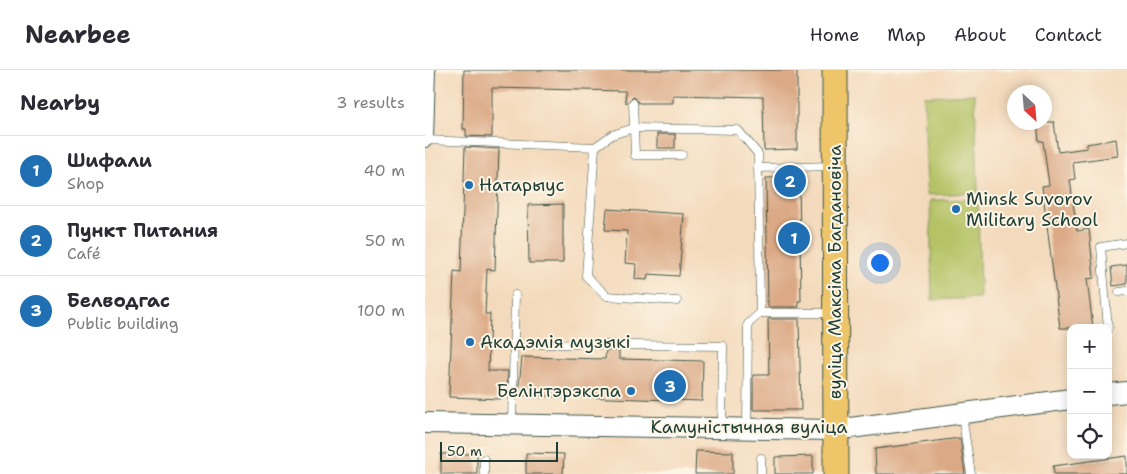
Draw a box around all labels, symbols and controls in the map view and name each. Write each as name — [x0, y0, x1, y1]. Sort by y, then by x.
text: Nearbee — [25, 19, 131, 51]
text: Home — [810, 23, 859, 47]
text: Map — [887, 23, 926, 47]
text: About — [954, 23, 1007, 47]
text: Contact — [1035, 23, 1102, 47]
north arrow — [1007, 85, 1052, 130]
text: Nearby — [20, 89, 100, 117]
text: 3 results — [336, 92, 405, 113]
street label: вуліца Максіма Багдановіча — [823, 145, 847, 399]
text: Шифали — [67, 148, 152, 173]
text: 1 — [32, 160, 40, 181]
text: 40 m — [363, 160, 405, 181]
pin: 2 — [774, 162, 806, 200]
text: Shop — [67, 173, 104, 194]
place label: Натарыус — [479, 173, 564, 197]
marker: Натарыус — [463, 179, 475, 191]
place label: Minsk Suvorov Military School — [966, 187, 1099, 232]
marker: Minsk Suvorov Military School — [950, 203, 962, 215]
text: Пункт Питания — [67, 218, 218, 243]
pin: 1 — [778, 219, 810, 257]
text: 2 — [30, 230, 42, 251]
text: 50 m — [365, 230, 405, 251]
text: Café — [67, 243, 101, 264]
your location — [867, 250, 893, 276]
text: Белводгас — [67, 288, 170, 313]
text: 3 — [30, 300, 42, 321]
text: 100 m — [357, 300, 405, 321]
text: Public building — [67, 313, 179, 334]
map controls — [1067, 324, 1112, 459]
button: + — [1067, 324, 1112, 369]
place label: Акадэмія музыкі — [480, 330, 631, 354]
marker: Акадэмія музыкі — [464, 336, 476, 348]
pin: 3 — [654, 367, 686, 405]
button: − — [1067, 369, 1112, 414]
place label: Белінтэрэкспа — [496, 379, 621, 403]
marker: Белінтэрэкспа — [625, 385, 637, 397]
button: locate — [1067, 414, 1112, 459]
street label: Камуністычная вуліца — [650, 415, 848, 439]
scale bar — [440, 439, 557, 462]
text: 50 m — [447, 442, 482, 460]

